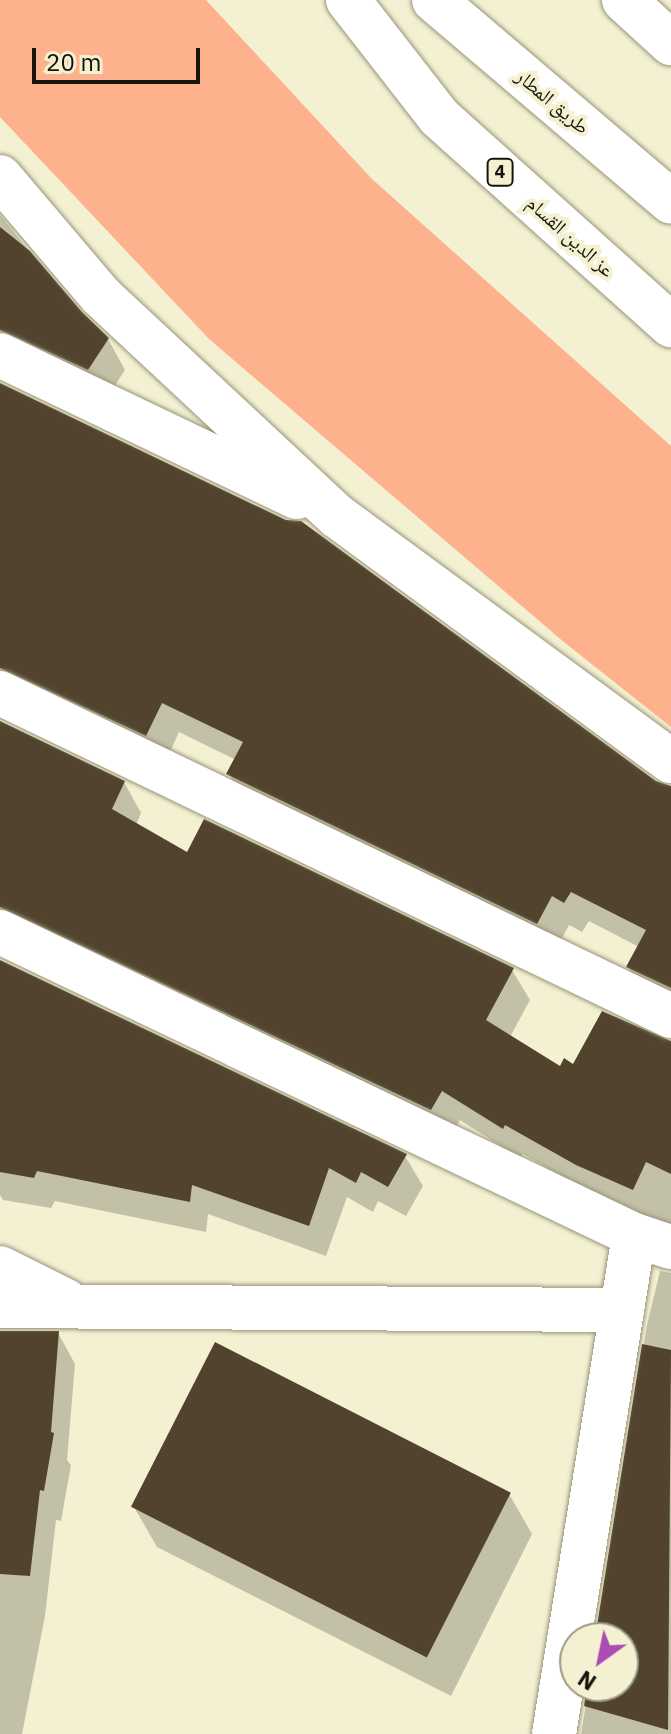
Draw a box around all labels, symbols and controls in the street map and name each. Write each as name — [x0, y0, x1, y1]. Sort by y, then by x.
scale bar — [36, 32, 204, 82]
text: 20 m — [46, 46, 101, 78]
street label: طريق المطار — [511, 63, 595, 139]
road number: 4 — [486, 158, 514, 186]
street label: عز الدين القسام — [522, 190, 620, 282]
north arrow — [559, 1622, 639, 1702]
text: N — [572, 1664, 601, 1697]

